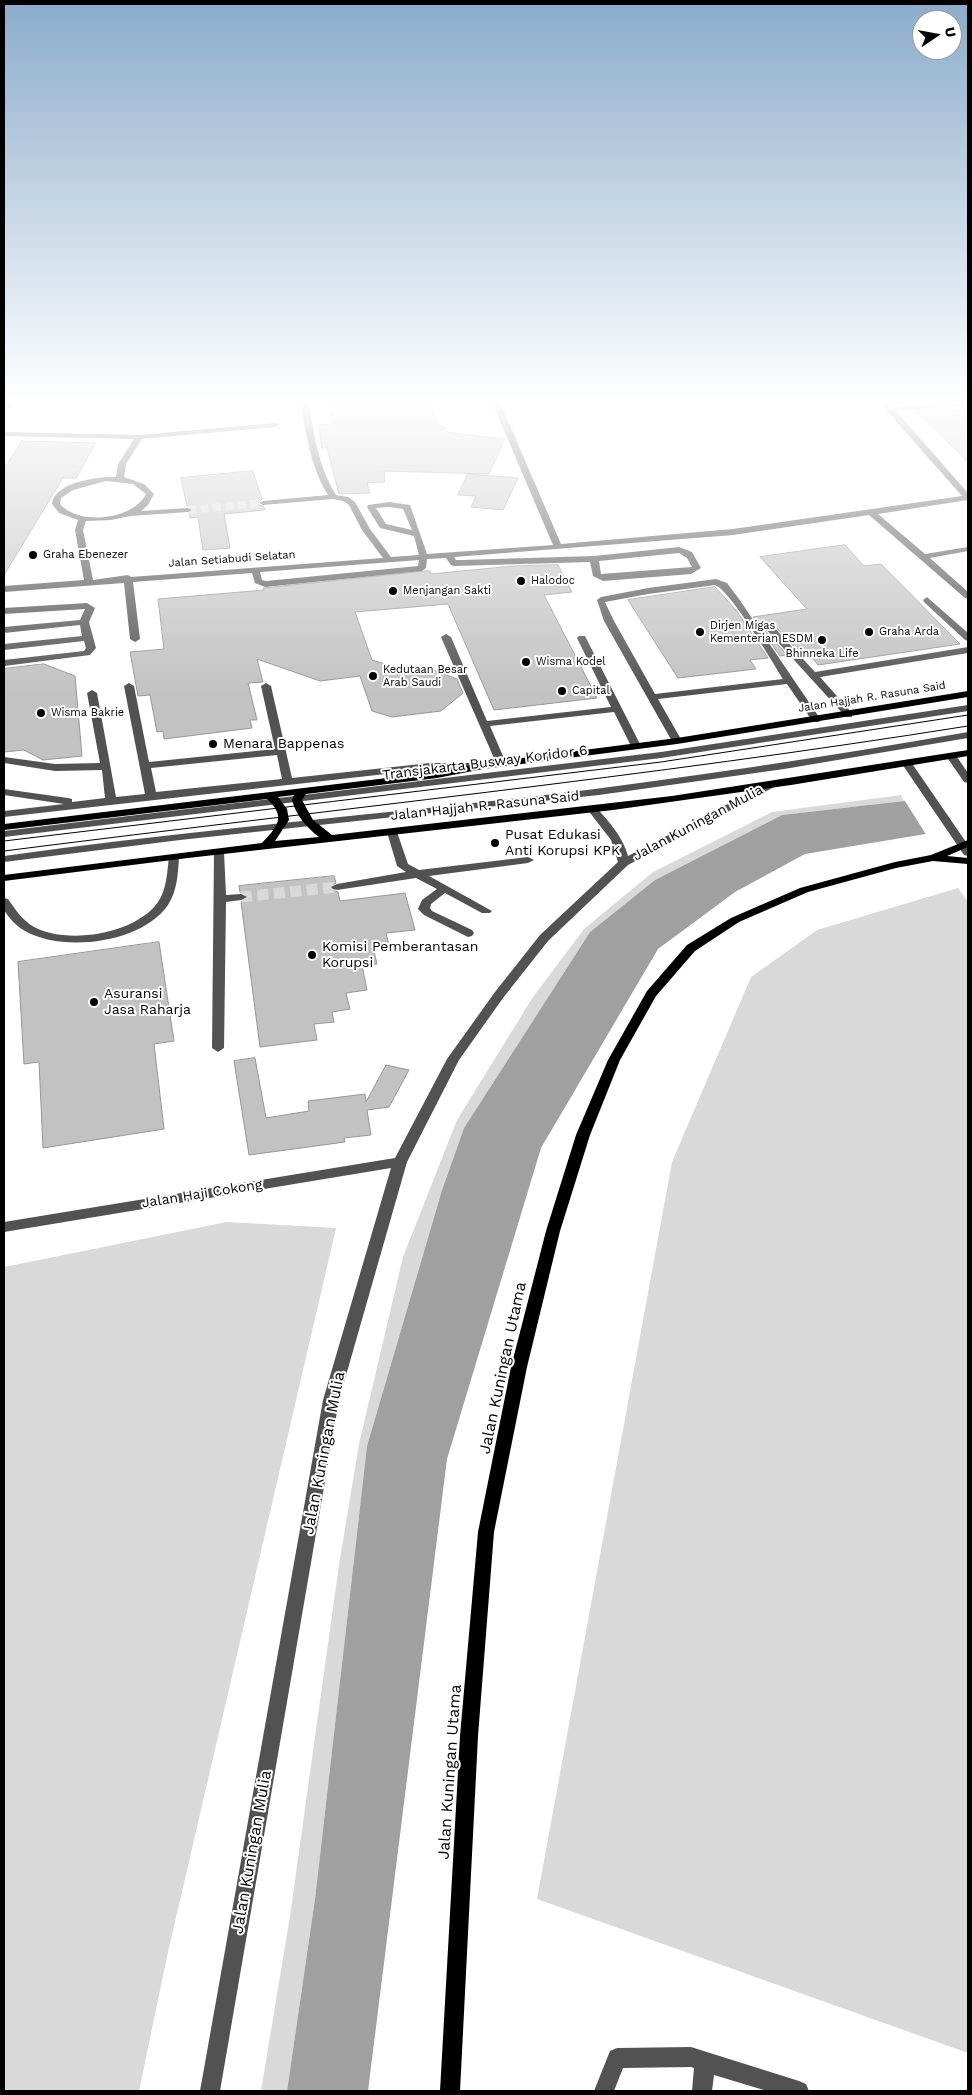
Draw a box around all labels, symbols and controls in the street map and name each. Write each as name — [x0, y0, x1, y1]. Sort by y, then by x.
north arrow — [912, 10, 962, 60]
text: U — [942, 26, 960, 39]
place label: Graha Ebenezer — [43, 548, 128, 562]
street label: Jalan Setiabudi Selatan — [168, 548, 296, 570]
marker: Graha Ebenezer — [27, 549, 39, 561]
place label: Halodoc — [531, 574, 575, 588]
marker: Halodoc — [515, 575, 527, 587]
place label: Menjangan Sakti — [403, 584, 491, 598]
marker: Menjangan Sakti — [387, 585, 399, 597]
place label: Dirjen Migas Kementerian ESDM — [710, 619, 813, 645]
place label: Graha Arda — [879, 625, 939, 639]
marker: Dirjen Migas Kementerian ESDM — [694, 626, 706, 638]
marker: Graha Arda — [863, 626, 875, 638]
marker: Bhinneka Life — [816, 634, 828, 646]
place label: Bhinneka Life — [785, 647, 859, 661]
place label: Wisma Kodel — [536, 655, 606, 669]
marker: Wisma Kodel — [520, 656, 532, 668]
place label: Kedutaan Besar Arab Saudi — [383, 663, 467, 689]
marker: Kedutaan Besar Arab Saudi — [367, 670, 379, 682]
street label: Jalan Hajjah R. Rasuna Said — [797, 679, 947, 715]
place label: Capital — [572, 684, 610, 698]
marker: Capital — [556, 685, 568, 697]
place label: Wisma Bakrie — [51, 706, 124, 720]
marker: Wisma Bakrie — [35, 707, 47, 719]
place label: Menara Bappenas — [223, 736, 344, 752]
marker: Menara Bappenas — [207, 738, 219, 750]
street label: Transjakarta Busway Koridor 6 — [381, 742, 589, 784]
street label: Jalan Kuningan Mulia — [630, 782, 766, 864]
street label: Jalan Hajjah R. Rasuna Said — [390, 788, 580, 824]
place label: Pusat Edukasi Anti Korupsi KPK — [505, 827, 620, 860]
marker: Pusat Edukasi Anti Korupsi KPK — [489, 837, 501, 849]
place label: Komisi Pemberantasan Korupsi — [322, 939, 478, 972]
marker: Komisi Pemberantasan Korupsi — [306, 949, 318, 961]
place label: Asuransi Jasa Raharja — [104, 986, 191, 1019]
marker: Asuransi Jasa Raharja — [88, 996, 100, 1008]
street label: Jalan Haji Cokong — [141, 1176, 263, 1212]
street label: Jalan Kuningan Utama — [475, 1280, 531, 1456]
street label: Jalan Kuningan Mulia — [299, 1370, 349, 1536]
street label: Jalan Kuningan Utama — [434, 1684, 466, 1860]
street label: Jalan Kuningan Mulia — [228, 1769, 276, 1935]

